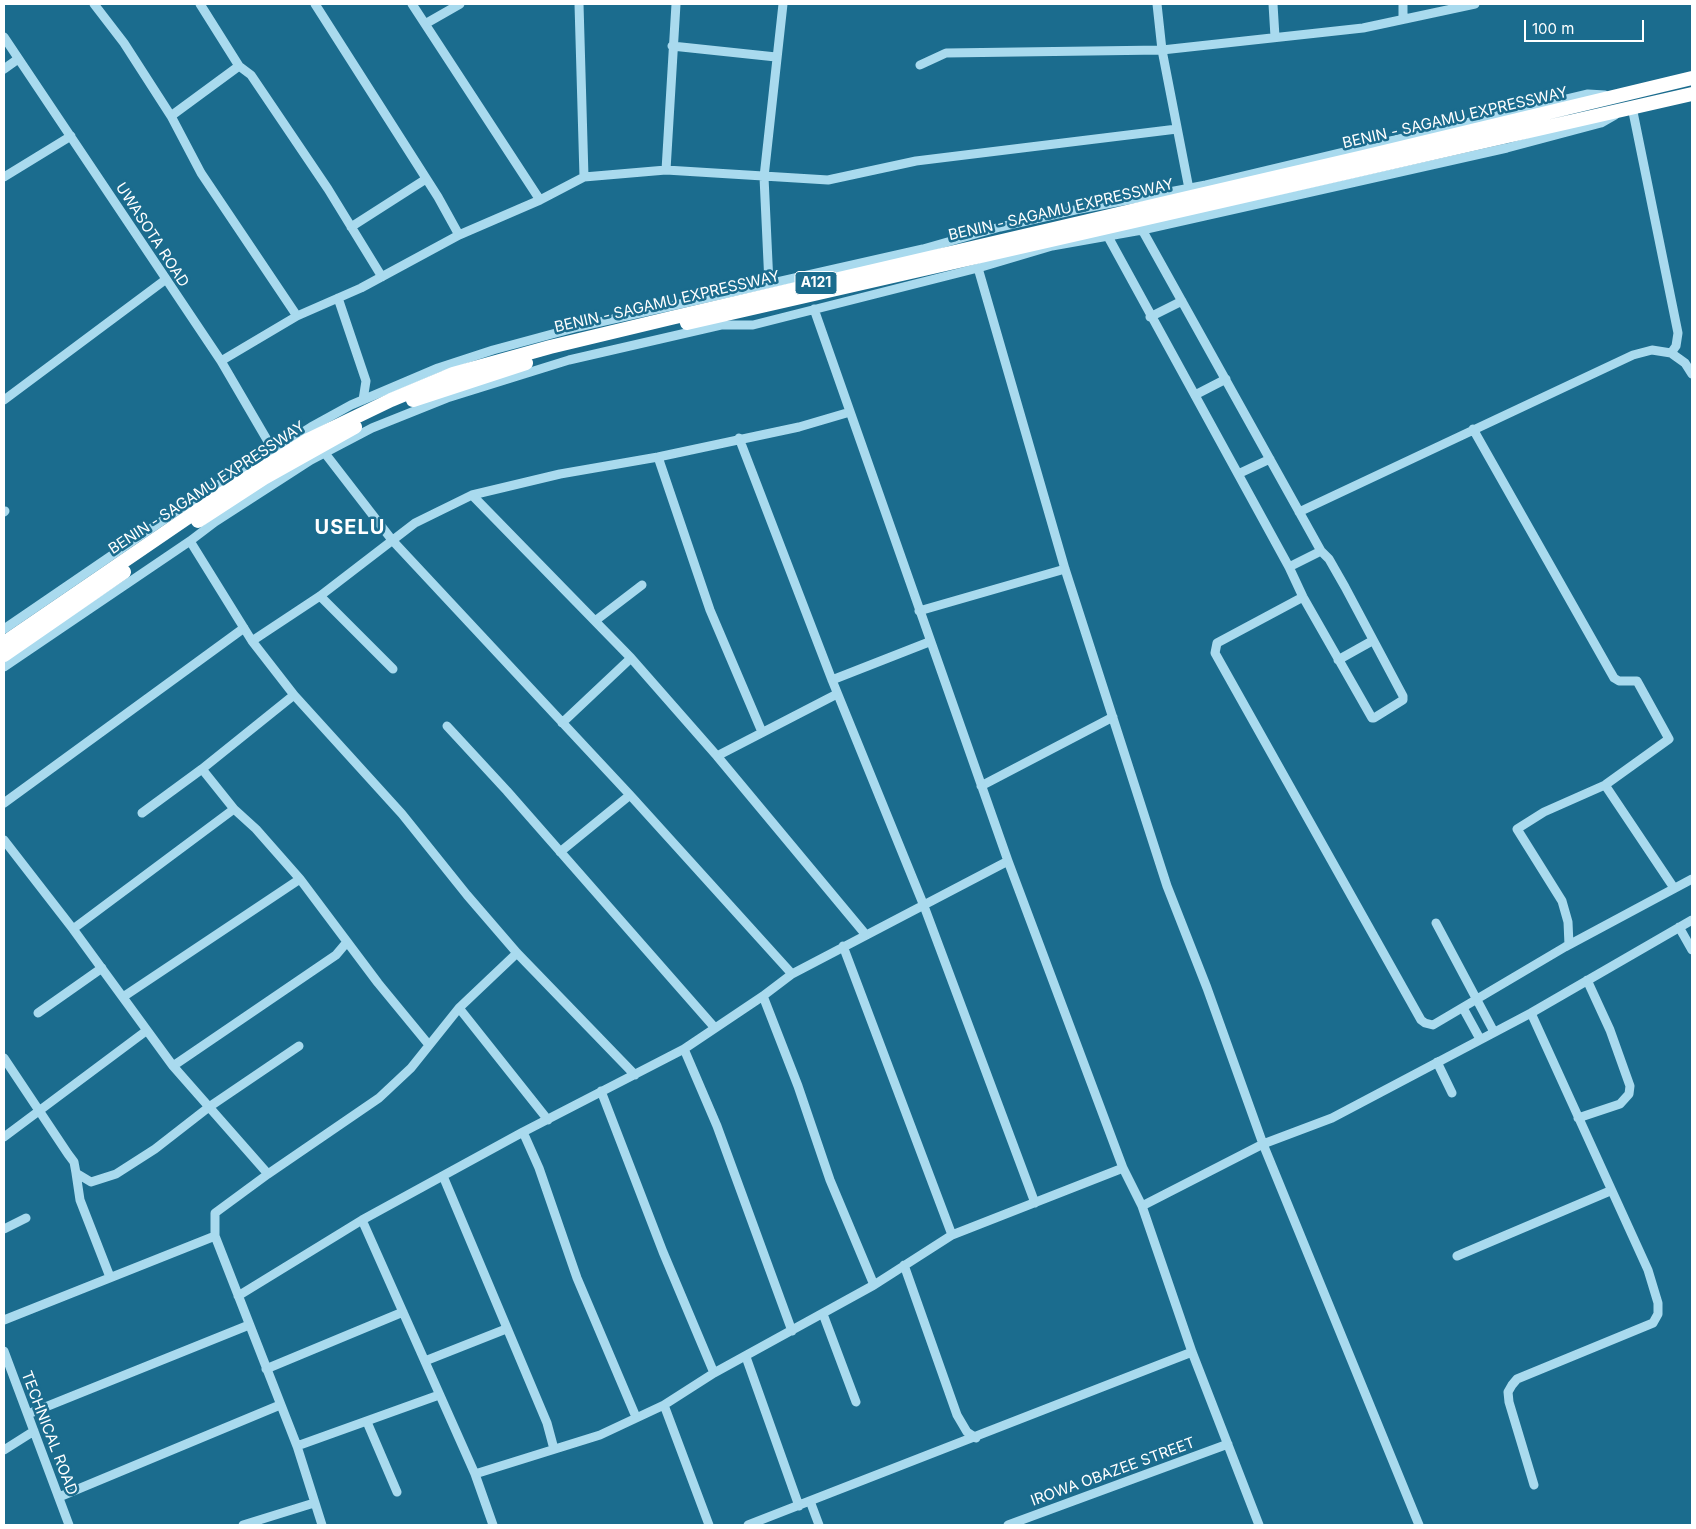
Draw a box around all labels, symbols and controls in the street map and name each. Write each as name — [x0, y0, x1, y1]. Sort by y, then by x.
scale bar — [1526, 10, 1646, 42]
text: 100 m — [1532, 19, 1574, 38]
street label: BENIN - SAGAMU EXPRESSWAY — [1341, 83, 1569, 153]
street label: BENIN - SAGAMU EXPRESSWAY — [947, 175, 1175, 245]
street label: UWASOTA ROAD — [112, 179, 192, 291]
street label: BENIN - SAGAMU EXPRESSWAY — [553, 267, 781, 337]
road number: A121 — [795, 272, 837, 294]
street label: BENIN - SAGAMU EXPRESSWAY — [105, 418, 309, 558]
district label: USELU — [314, 516, 386, 540]
street label: TECHNICAL ROAD — [17, 1368, 81, 1498]
street label: IROWA OBAZEE STREET — [1028, 1434, 1198, 1510]

